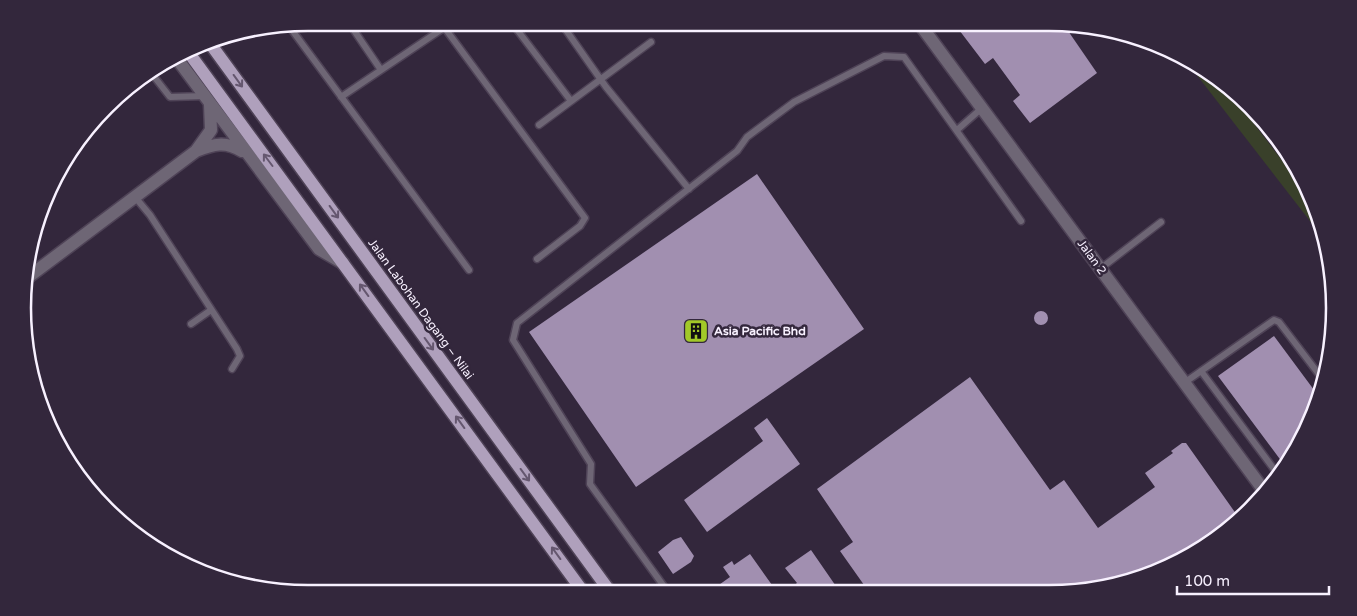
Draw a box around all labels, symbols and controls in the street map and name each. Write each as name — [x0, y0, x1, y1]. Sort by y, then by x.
one-way arrow — [233, 74, 243, 88]
one-way arrow — [262, 154, 273, 167]
one-way arrow — [328, 205, 339, 218]
street label: Jalan Labohan Dagang ‒ Nilai — [365, 236, 477, 382]
street label: Jalan 2 — [1075, 237, 1109, 277]
one-way arrow — [359, 284, 369, 298]
building icon: Asia Pacific Bhd — [683, 318, 709, 344]
place label: Asia Pacific Bhd — [714, 324, 806, 338]
one-way arrow — [424, 336, 435, 350]
one-way arrow — [455, 415, 465, 429]
one-way arrow — [520, 468, 531, 481]
one-way arrow — [550, 547, 561, 560]
scale bar — [1177, 564, 1330, 596]
text: 100 m — [1184, 572, 1230, 590]

